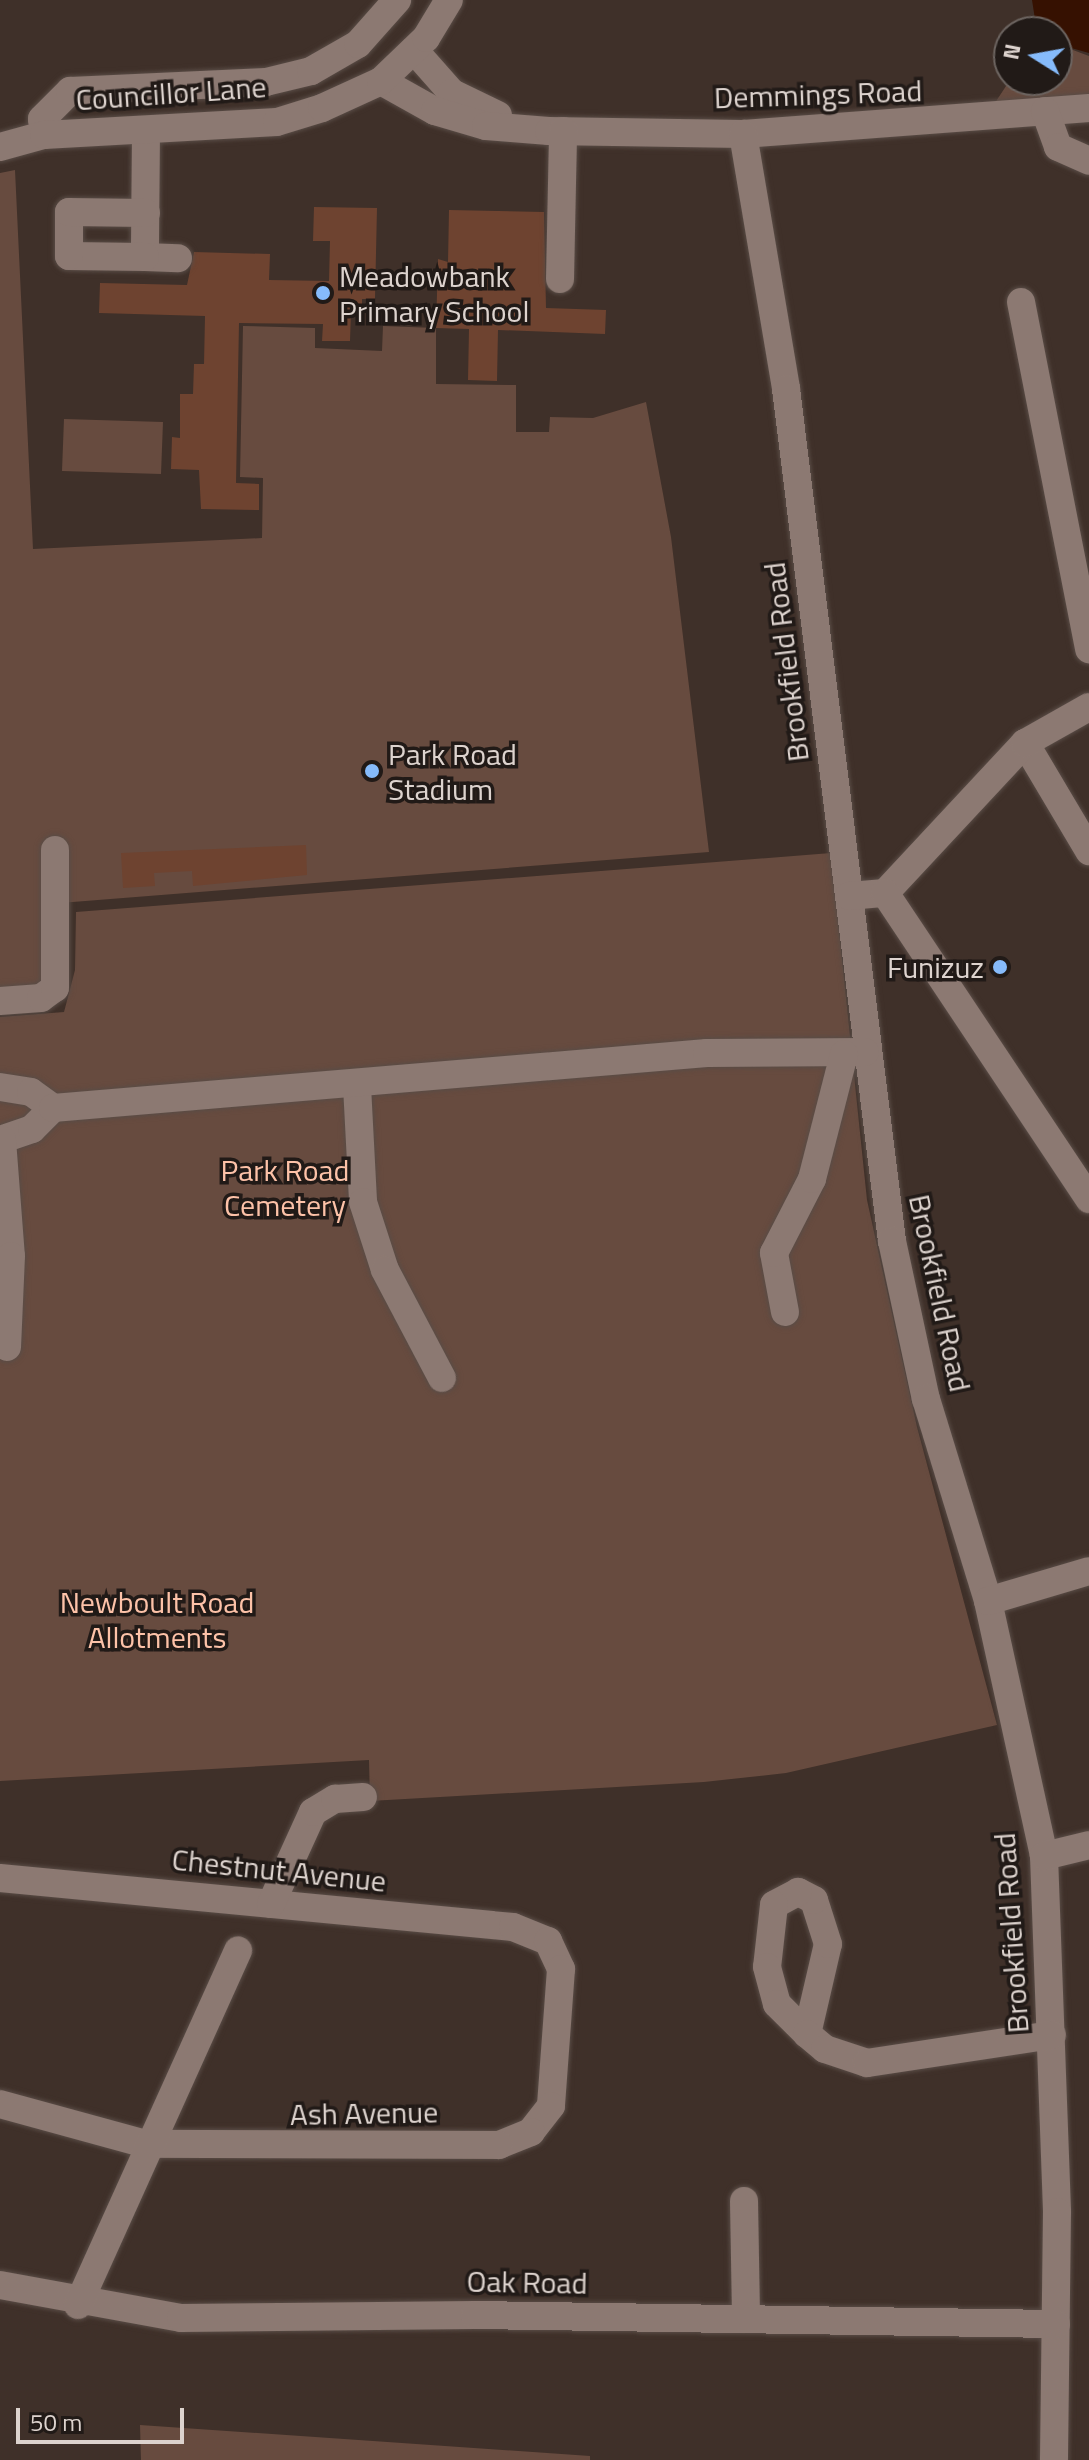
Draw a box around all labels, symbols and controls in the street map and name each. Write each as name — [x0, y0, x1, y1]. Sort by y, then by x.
north arrow — [993, 16, 1073, 96]
text: N — [993, 41, 1030, 63]
street label: Councillor Lane — [75, 68, 267, 118]
street label: Demmings Road — [713, 72, 923, 116]
place label: Meadowbank Primary School — [339, 258, 529, 328]
marker: Meadowbank Primary School — [314, 284, 332, 302]
street label: Brookfield Road — [756, 560, 816, 764]
place label: Park Road Stadium — [388, 736, 517, 806]
marker: Park Road Stadium — [363, 762, 381, 780]
place label: Funizuz — [887, 949, 984, 985]
marker: Funizuz — [991, 958, 1009, 976]
park label: Park Road Cemetery — [221, 1152, 349, 1222]
street label: Brookfield Road — [902, 1191, 978, 1395]
park label: Newboult Road Allotments — [60, 1584, 254, 1654]
street label: Brookfield Road — [986, 1832, 1036, 2034]
street label: Chestnut Avenue — [170, 1841, 388, 1899]
street label: Ash Avenue — [290, 2094, 438, 2132]
street label: Oak Road — [466, 2263, 588, 2301]
scale bar — [20, 2392, 188, 2442]
text: 50 m — [30, 2404, 82, 2440]

